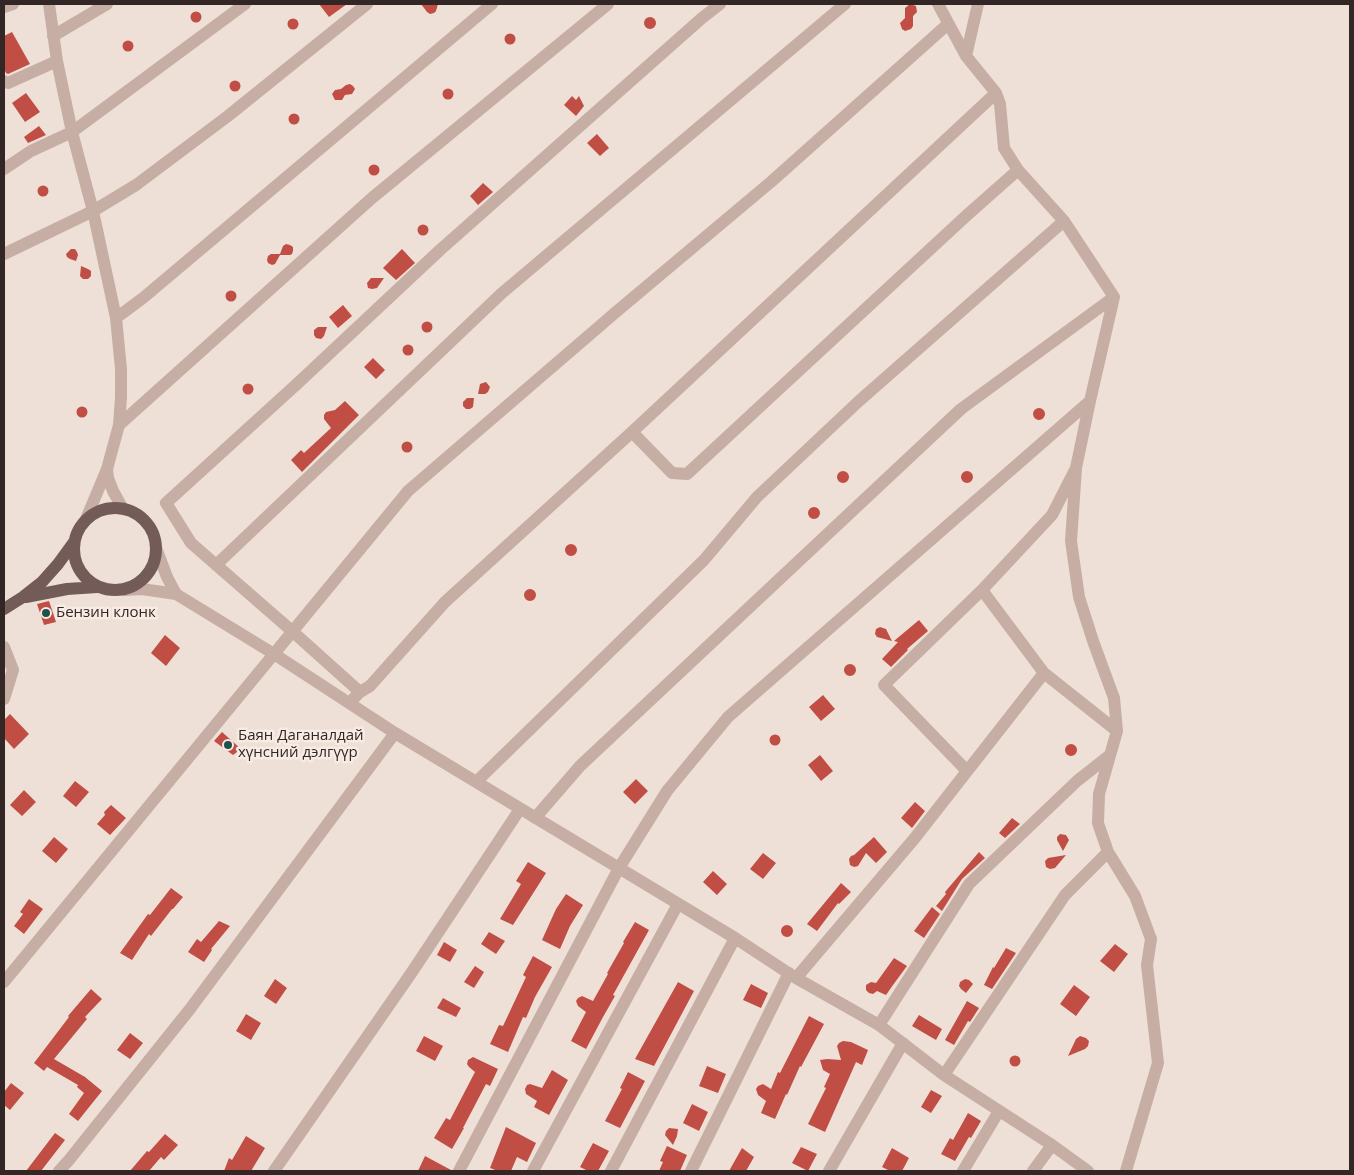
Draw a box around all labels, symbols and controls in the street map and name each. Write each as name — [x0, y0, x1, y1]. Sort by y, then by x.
place label: Бензин клонк — [56, 604, 156, 622]
marker: Бензин клонк — [40, 607, 52, 619]
place label: Баян Даганалдай хүнсний дэлгүүр — [238, 727, 364, 762]
marker: Баян Даганалдай хүнсний дэлгүүр — [222, 739, 234, 751]

